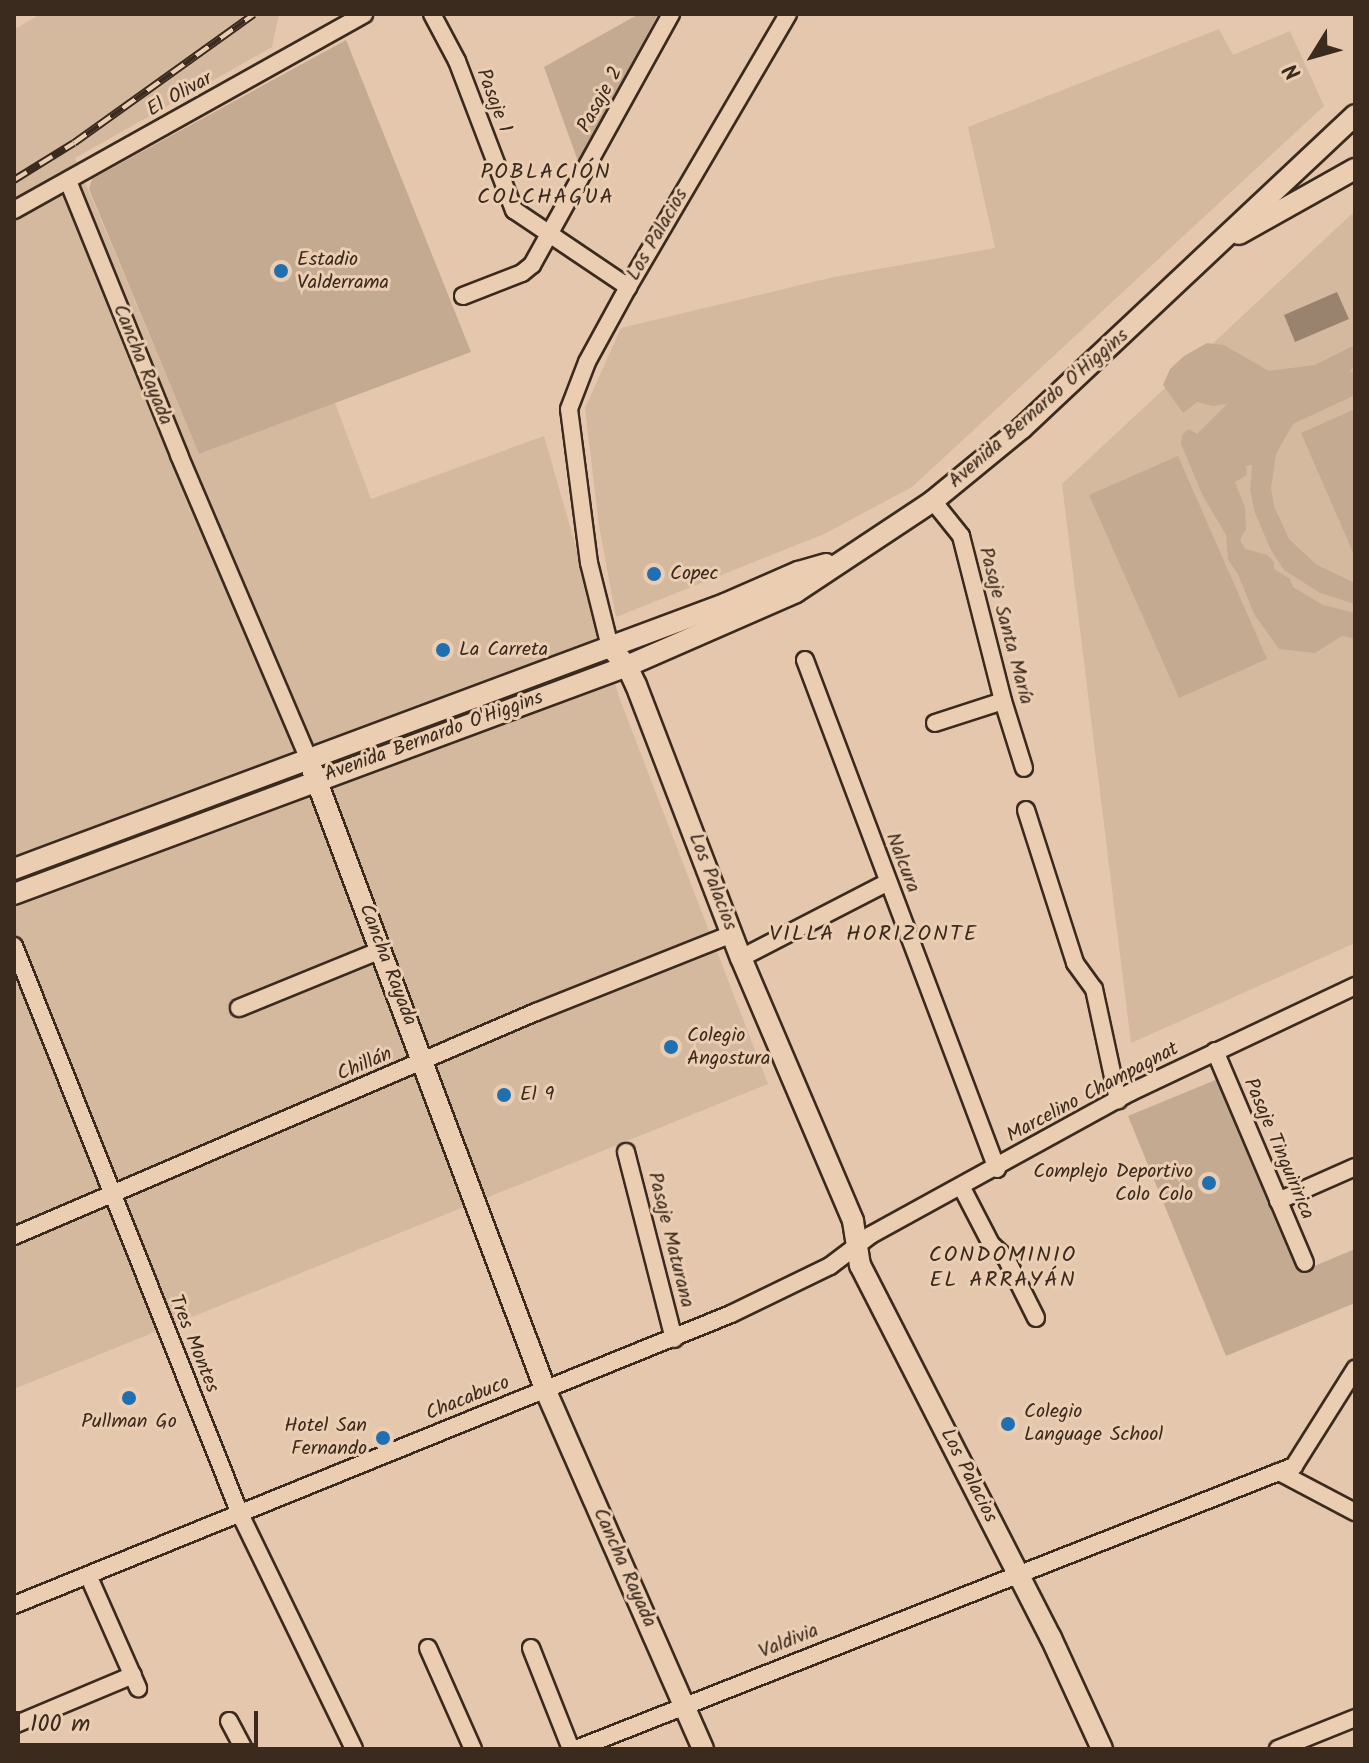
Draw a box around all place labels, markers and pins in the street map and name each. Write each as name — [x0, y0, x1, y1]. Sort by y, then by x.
place label: Estadio Valderrama — [297, 248, 389, 295]
marker: Estadio Valderrama — [272, 262, 290, 280]
place label: Copec — [670, 562, 718, 586]
marker: Copec — [645, 565, 663, 583]
place label: La Carreta — [459, 638, 548, 662]
marker: La Carreta — [434, 641, 452, 659]
place label: Colegio Angostura — [687, 1024, 770, 1071]
marker: Colegio Angostura — [662, 1038, 680, 1056]
place label: El 9 — [520, 1083, 554, 1107]
marker: El 9 — [495, 1086, 513, 1104]
place label: Complejo Deportivo Colo Colo — [1033, 1160, 1193, 1207]
marker: Complejo Deportivo Colo Colo — [1200, 1174, 1218, 1192]
marker: Pullman Go — [120, 1389, 138, 1407]
place label: Colegio Language School — [1024, 1400, 1163, 1447]
place label: Pullman Go — [81, 1410, 177, 1434]
place label: Hotel San Fernando — [284, 1414, 367, 1461]
marker: Colegio Language School — [999, 1415, 1017, 1433]
marker: Hotel San Fernando — [374, 1429, 392, 1447]

